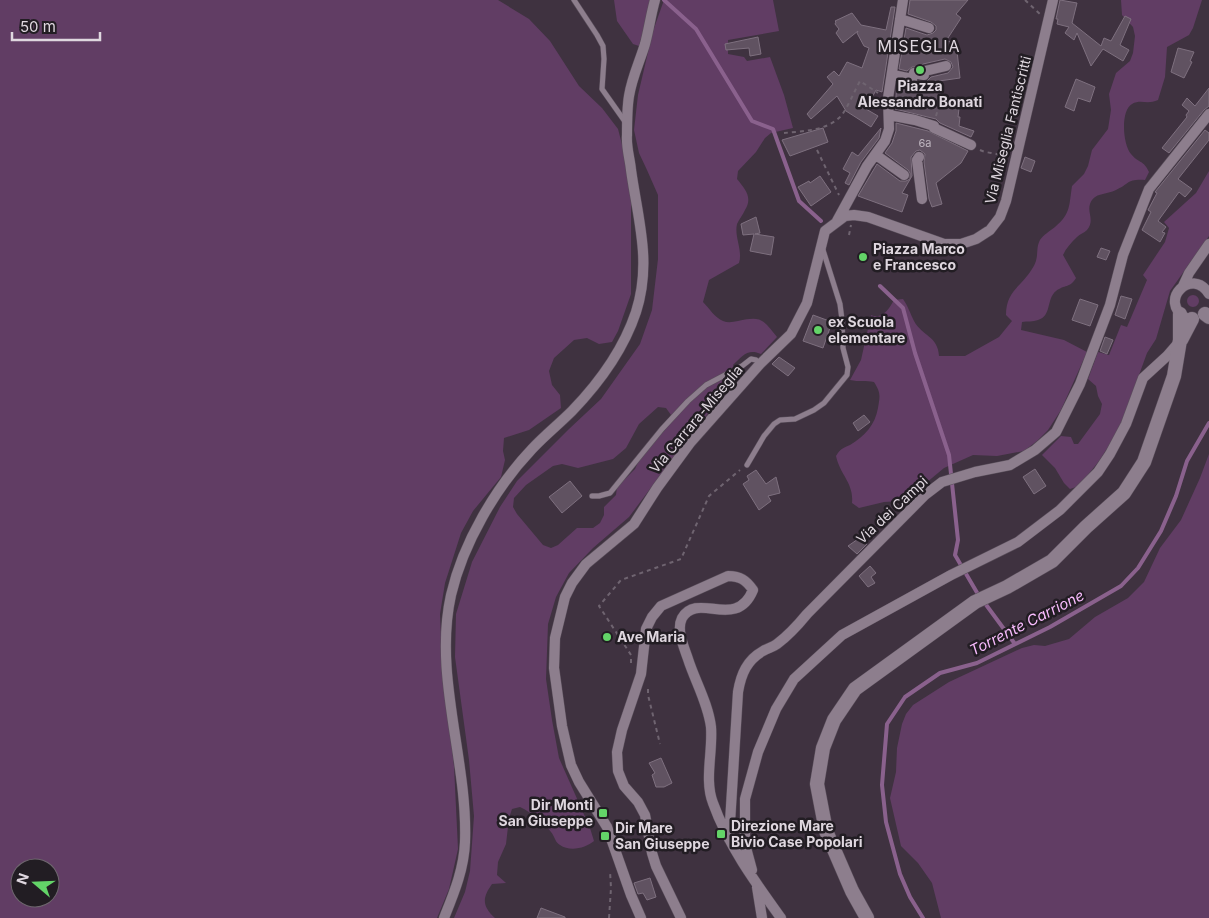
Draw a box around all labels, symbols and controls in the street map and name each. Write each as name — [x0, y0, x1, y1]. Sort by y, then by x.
scale bar — [12, 10, 100, 42]
text: 50 m — [20, 17, 56, 36]
district label: MISEGLIA — [878, 36, 960, 56]
street label: Via Miseglia Fantiscritti — [981, 54, 1034, 206]
marker: Piazza Alessandro Bonati — [914, 64, 926, 76]
place label: Piazza Alessandro Bonati — [858, 77, 983, 110]
house number: 6a — [919, 136, 932, 150]
place label: Piazza Marco e Francesco — [873, 240, 965, 273]
marker: Piazza Marco e Francesco — [857, 251, 869, 263]
place label: ex Scuola elementare — [828, 313, 905, 346]
marker: ex Scuola elementare — [812, 324, 824, 336]
street label: Via Carrara-Miseglia — [645, 361, 746, 476]
street label: Via dei Campi — [852, 472, 931, 547]
water label: Torrente Carrione — [966, 585, 1087, 660]
place label: Ave Maria — [617, 628, 685, 645]
marker: Ave Maria — [601, 631, 613, 643]
place label: Dir Monti San Giuseppe — [498, 796, 593, 829]
marker: Dir Monti San Giuseppe — [597, 807, 609, 819]
place label: Direzione Mare Bivio Case Popolari — [731, 817, 863, 850]
place label: Dir Mare San Giuseppe — [615, 819, 710, 852]
marker: Direzione Mare Bivio Case Popolari — [715, 828, 727, 840]
marker: Dir Mare San Giuseppe — [599, 830, 611, 842]
north arrow — [10, 858, 60, 908]
text: N — [12, 871, 32, 886]

